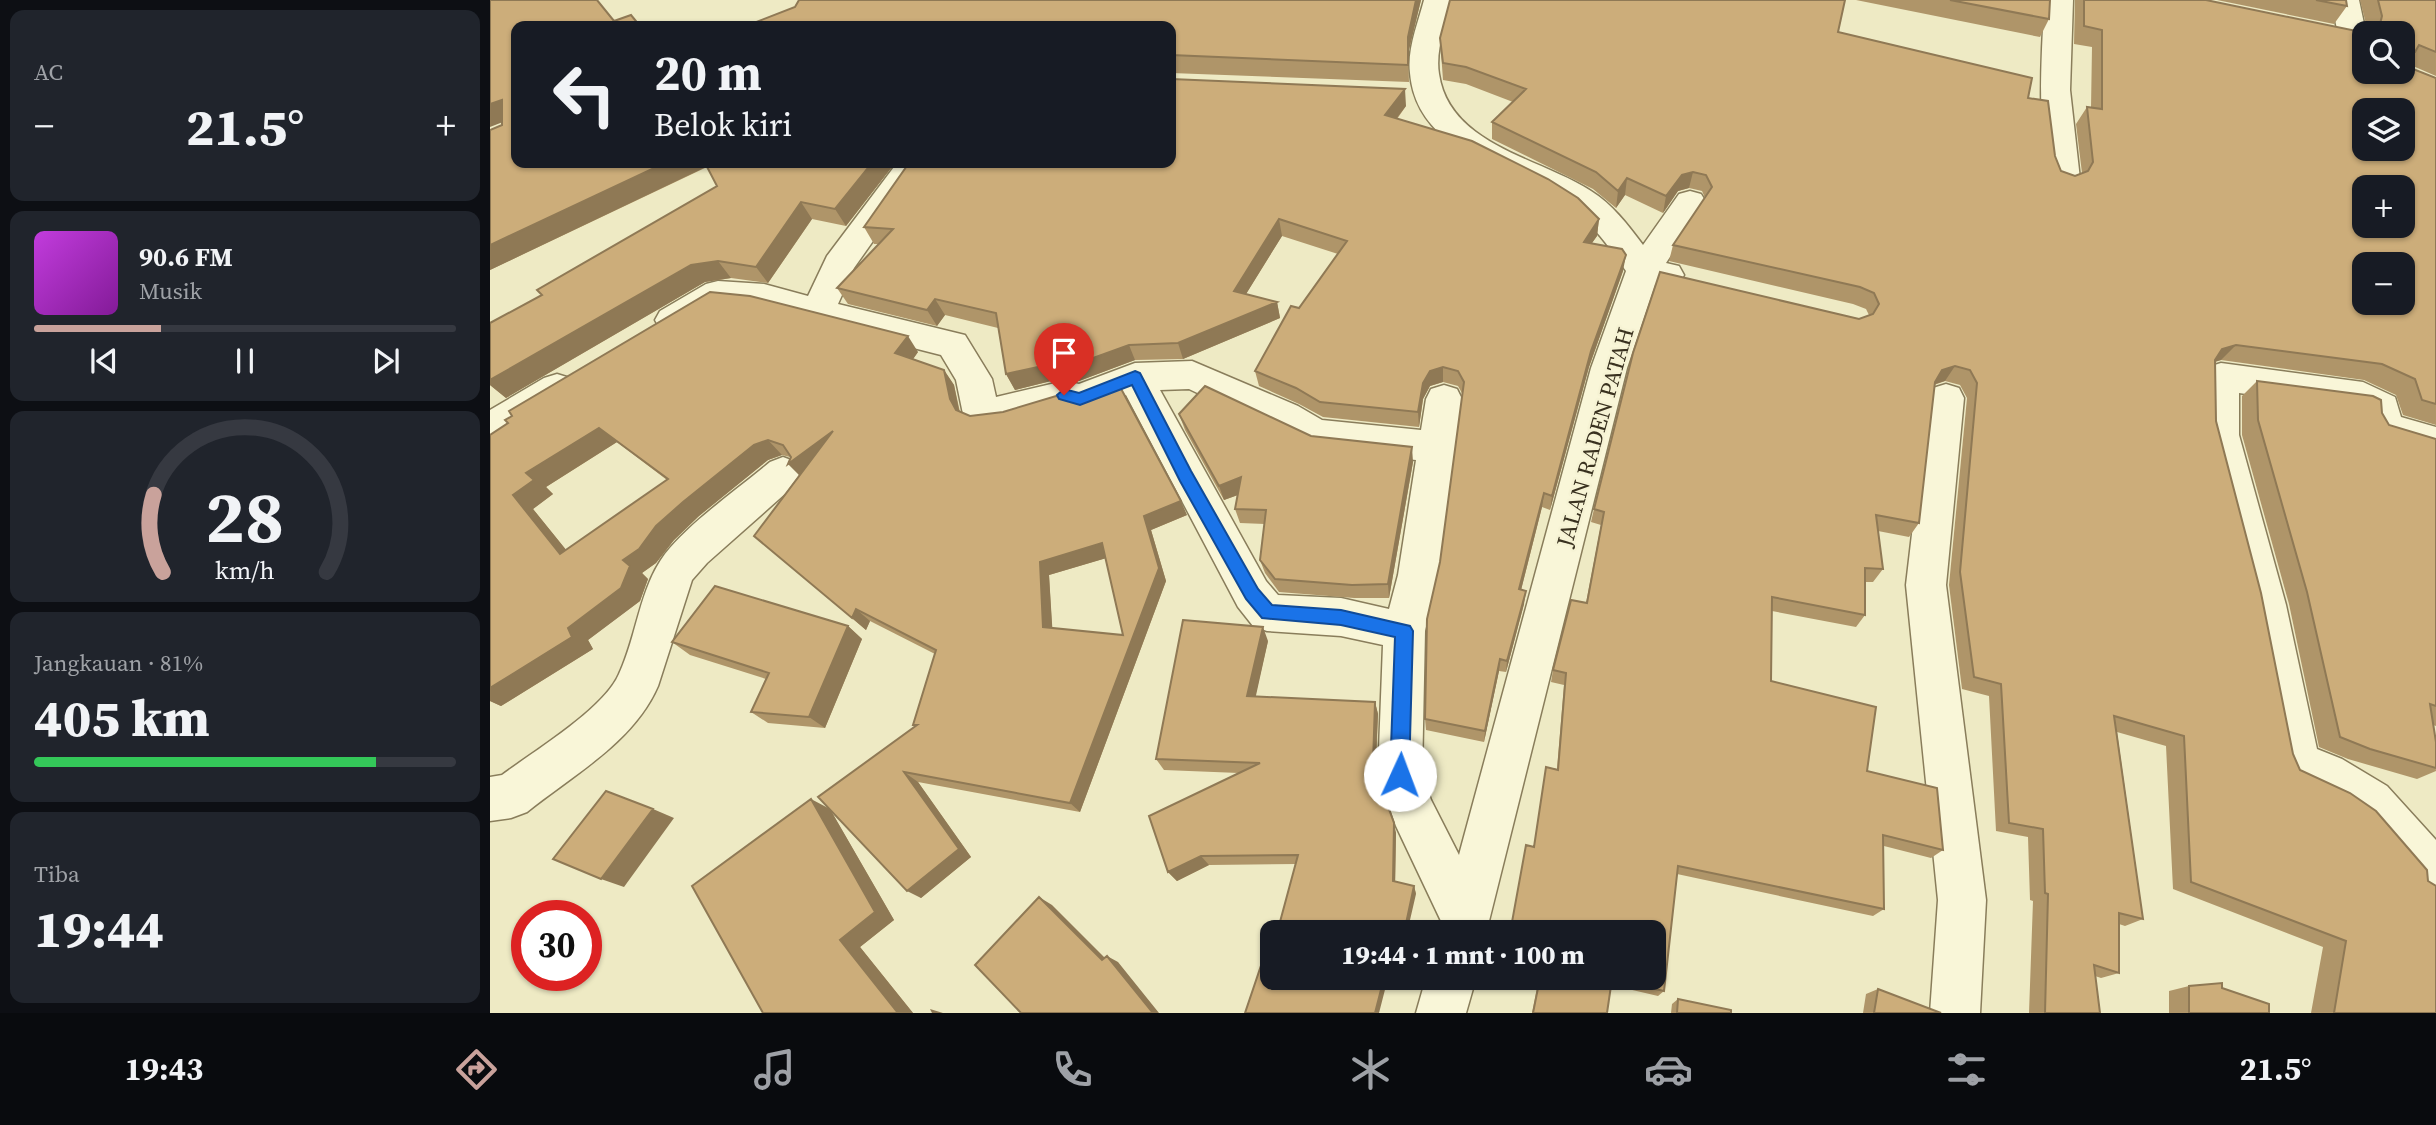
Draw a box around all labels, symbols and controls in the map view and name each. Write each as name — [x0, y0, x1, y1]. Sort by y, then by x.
map controls — [2352, 21, 2415, 315]
button: search — [2352, 21, 2415, 84]
text: 20 m — [654, 39, 762, 106]
icon: left — [539, 49, 630, 140]
text: AC — [34, 56, 63, 88]
text: 21.5° — [186, 91, 304, 162]
button: layers — [2352, 98, 2415, 161]
text: − — [34, 100, 54, 152]
text: + — [436, 100, 456, 152]
text: Belok kiri — [654, 103, 792, 147]
button: + — [2352, 175, 2415, 238]
text: 90.6 FM — [139, 239, 233, 275]
button: − — [2352, 252, 2415, 315]
text: Musik — [139, 275, 202, 307]
pin — [1034, 323, 1094, 395]
street label: JALAN RADEN PATAH — [1548, 323, 1642, 552]
icon: arrive — [1045, 334, 1083, 372]
icon: previous — [85, 342, 123, 380]
icon: pause — [226, 342, 264, 380]
icon: next — [367, 342, 405, 380]
text: 28 — [206, 468, 284, 567]
text: km/h — [215, 553, 275, 587]
text: Jangkauan · 81% — [34, 647, 203, 679]
text: 405 km — [34, 682, 210, 753]
position arrow — [1363, 738, 1437, 812]
text: Tiba — [34, 858, 80, 890]
text: 19:44 — [34, 893, 164, 964]
speed limit sign: 30 — [511, 900, 602, 991]
text: 19:44 · 1 mnt · 100 m — [1341, 937, 1585, 973]
icon: directions — [452, 1045, 501, 1094]
icon: music — [750, 1045, 799, 1094]
icon: phone — [1048, 1045, 1097, 1094]
icon: climate — [1346, 1045, 1395, 1094]
icon: car — [1644, 1045, 1693, 1094]
icon: filters — [1942, 1045, 1991, 1094]
text: 19:43 — [124, 1047, 203, 1091]
text: 21.5° — [2239, 1047, 2312, 1091]

